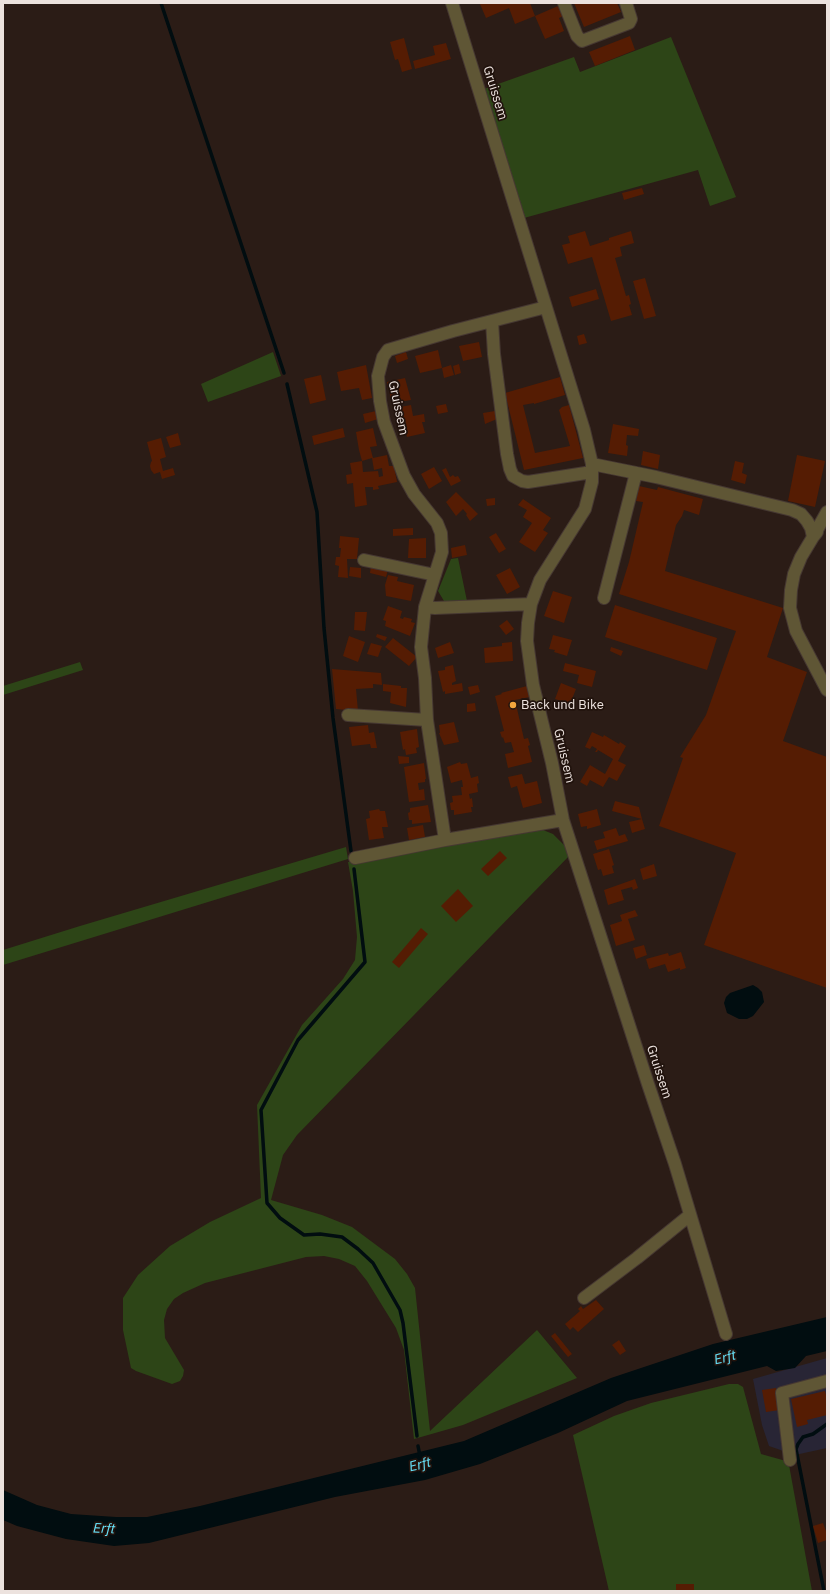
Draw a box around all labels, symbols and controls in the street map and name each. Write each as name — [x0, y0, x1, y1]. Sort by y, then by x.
street label: Gruissem — [479, 64, 511, 122]
street label: Gruissem — [385, 379, 411, 437]
place label: Back und Bike — [521, 697, 604, 713]
marker: Back und Bike — [508, 700, 518, 710]
street label: Gruissem — [550, 727, 578, 785]
street label: Gruissem — [643, 1043, 675, 1101]
water label: Erft — [712, 1347, 738, 1369]
water label: Erft — [407, 1454, 433, 1476]
water label: Erft — [93, 1520, 115, 1538]

